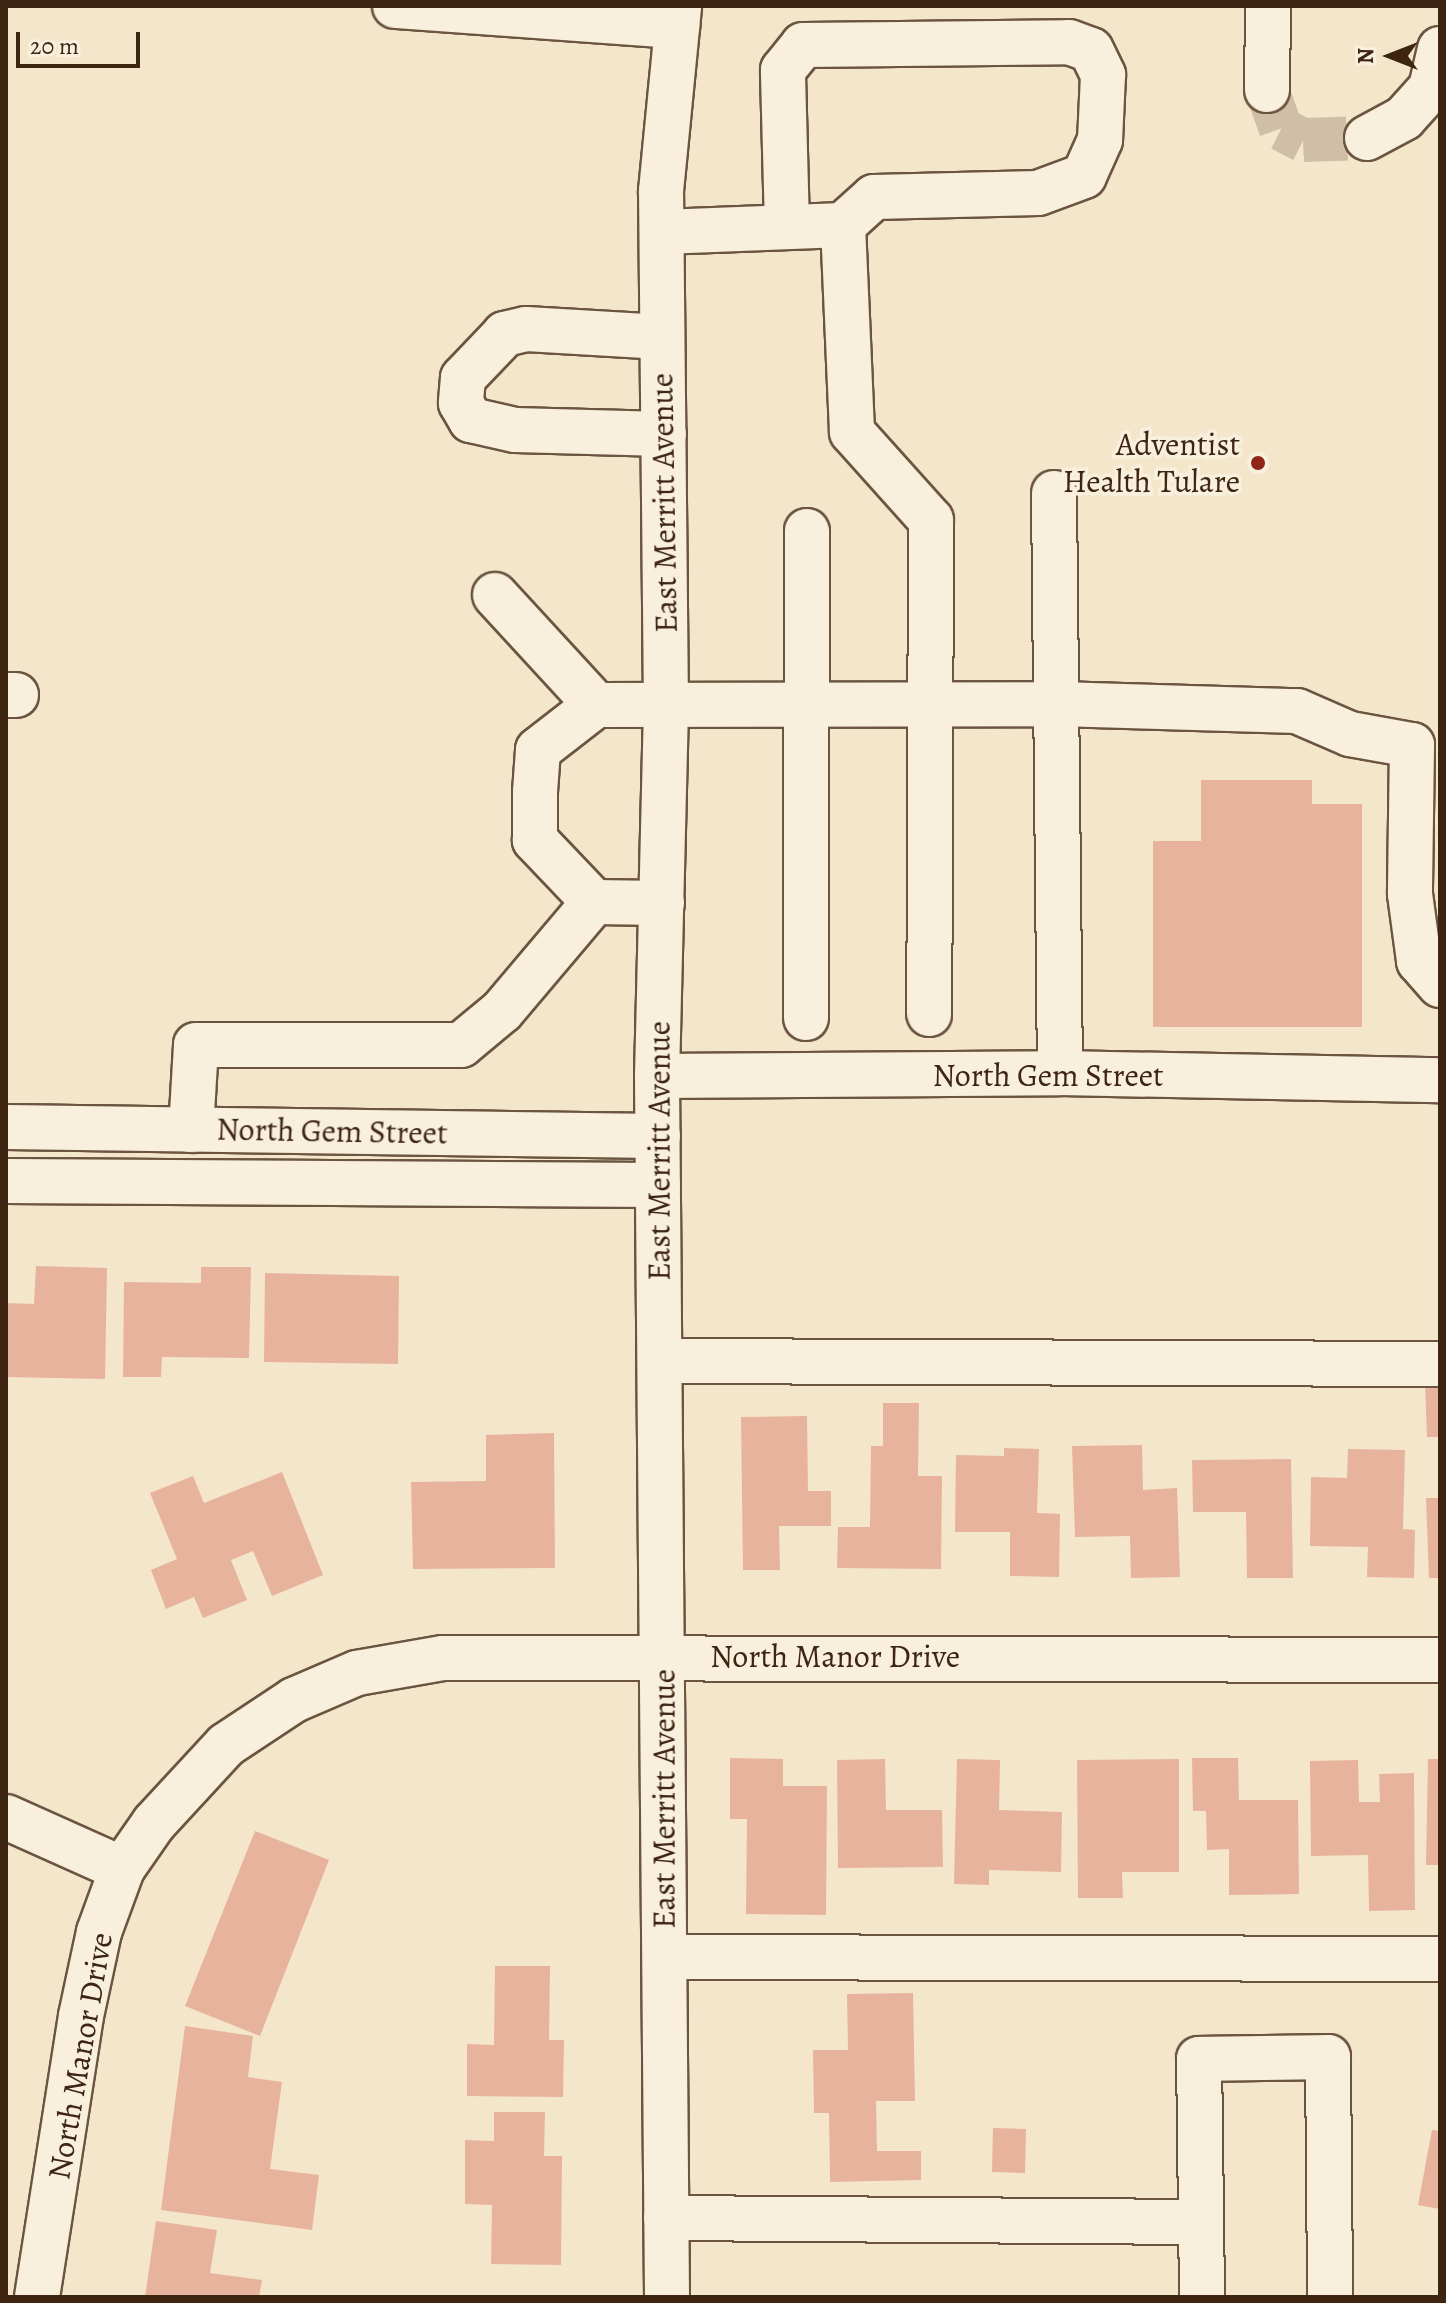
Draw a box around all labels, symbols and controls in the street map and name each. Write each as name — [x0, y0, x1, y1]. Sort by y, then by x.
scale bar — [20, 16, 144, 66]
north arrow — [1350, 16, 1430, 96]
text: 20 m — [30, 30, 79, 62]
text: N — [1351, 48, 1381, 64]
street label: East Merritt Avenue — [643, 373, 685, 633]
place label: Adventist Health Tulare — [1063, 426, 1240, 501]
marker: Adventist Health Tulare — [1247, 452, 1269, 474]
street label: East Merritt Avenue — [640, 1021, 678, 1281]
street label: North Gem Street — [932, 1056, 1164, 1094]
street label: North Gem Street — [216, 1110, 448, 1152]
street label: North Manor Drive — [710, 1637, 960, 1675]
street label: East Merritt Avenue — [645, 1669, 683, 1929]
street label: North Manor Drive — [39, 1929, 121, 2183]

